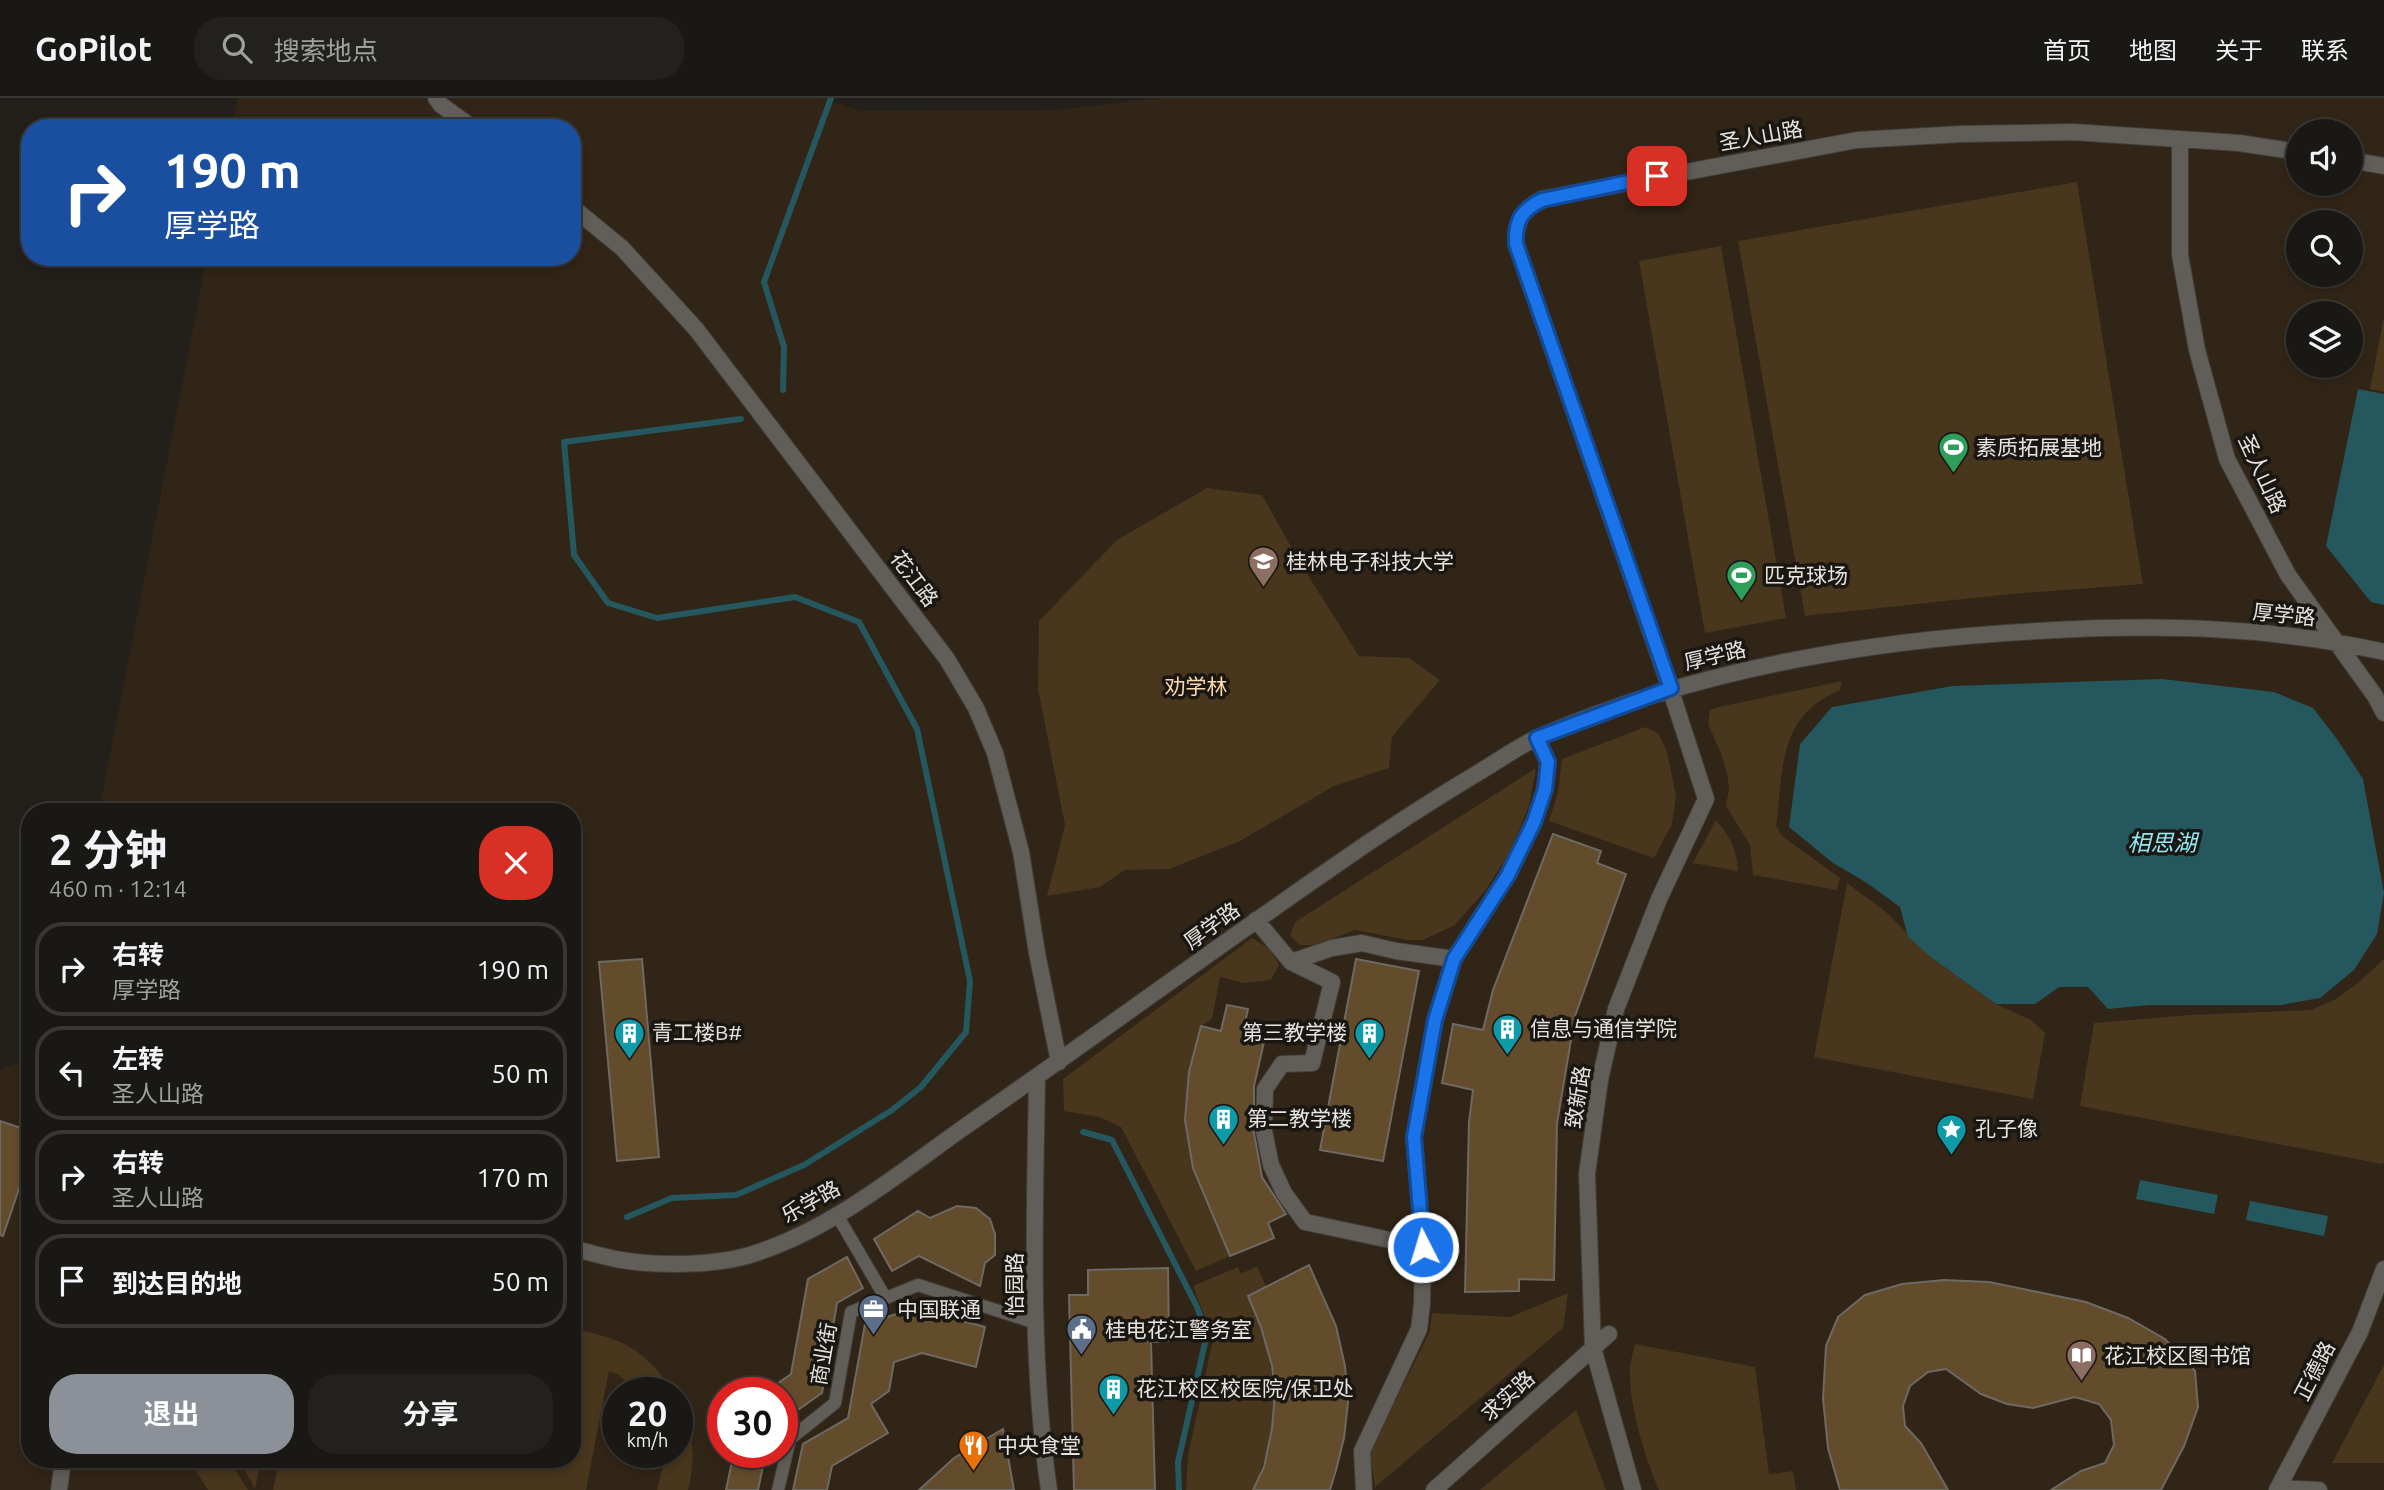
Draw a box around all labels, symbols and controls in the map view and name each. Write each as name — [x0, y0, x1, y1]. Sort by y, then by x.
search box — [194, 17, 684, 80]
icon: search — [218, 29, 256, 67]
text: GoPilot — [35, 30, 152, 67]
text: 搜索地点 — [274, 36, 378, 65]
text: 首页 — [2043, 37, 2091, 64]
text: 地图 — [2129, 37, 2177, 64]
text: 关于 — [2215, 37, 2263, 64]
text: 联系 — [2301, 37, 2349, 64]
street label: 圣人山路 — [1717, 116, 1804, 154]
map controls — [2286, 119, 2363, 378]
button: sound — [2286, 119, 2363, 196]
text: 190 m — [164, 142, 301, 197]
pin — [1627, 146, 1687, 206]
icon: right — [49, 147, 140, 238]
icon: arrive — [1638, 157, 1676, 195]
text: 厚学路 — [164, 207, 260, 243]
button: search — [2286, 210, 2363, 287]
button: layers — [2286, 301, 2363, 378]
street label: 圣人山路 — [2234, 430, 2292, 517]
sports icon: 素质拓展基地 — [1936, 431, 1970, 475]
place label: 素质拓展基地 — [1976, 435, 2102, 459]
school or university icon: 桂林电子科技大学 — [1246, 545, 1280, 589]
street label: 花江路 — [886, 546, 943, 611]
place label: 桂林电子科技大学 — [1286, 549, 1454, 573]
sports icon: 匹克球场 — [1724, 559, 1758, 603]
place label: 匹克球场 — [1764, 563, 1848, 587]
street label: 厚学路 — [2252, 599, 2317, 629]
street label: 厚学路 — [1681, 636, 1748, 674]
park label: 劝学林 — [1165, 674, 1228, 698]
text: 2 分钟 — [49, 826, 167, 873]
button: close — [479, 826, 553, 900]
water label: 相思湖 — [2128, 830, 2200, 855]
text: 460 m · 12:14 — [49, 876, 187, 901]
street label: 厚学路 — [1179, 897, 1244, 953]
text: 右转 — [112, 940, 164, 969]
icon: right — [53, 950, 91, 988]
text: 190 m — [477, 955, 549, 984]
text: 厚学路 — [112, 977, 181, 1002]
building icon: 信息与通信学院 — [1490, 1012, 1524, 1056]
building icon: 青工楼B# — [612, 1016, 646, 1060]
building icon: 第三教学楼 — [1353, 1016, 1387, 1060]
place label: 信息与通信学院 — [1530, 1016, 1677, 1040]
place label: 青工楼B# — [652, 1020, 742, 1044]
place label: 第三教学楼 — [1242, 1020, 1347, 1044]
text: 左转 — [112, 1044, 164, 1073]
icon: left — [53, 1054, 91, 1092]
text: 50 m — [491, 1059, 549, 1088]
street label: 致新路 — [1560, 1064, 1594, 1130]
text: 圣人山路 — [112, 1081, 204, 1106]
building icon: 第二教学楼 — [1207, 1102, 1241, 1146]
place label: 第二教学楼 — [1247, 1106, 1352, 1130]
place icon: 孔子像 — [1935, 1112, 1969, 1156]
place label: 孔子像 — [1975, 1116, 2038, 1140]
text: 右转 — [112, 1148, 164, 1177]
icon: right — [53, 1158, 91, 1196]
text: 170 m — [477, 1163, 549, 1192]
street label: 乐学路 — [777, 1175, 844, 1227]
text: 圣人山路 — [112, 1185, 204, 1210]
position arrow — [1386, 1210, 1460, 1284]
street label: 怡园路 — [1002, 1253, 1026, 1316]
icon: arrive — [53, 1262, 91, 1300]
text: 50 m — [491, 1267, 549, 1296]
text: 到达目的地 — [112, 1269, 242, 1298]
office icon: 中国联通 — [857, 1293, 891, 1337]
place label: 中国联通 — [897, 1297, 981, 1321]
public building icon: 桂电花江警务室 — [1065, 1313, 1099, 1357]
place label: 桂电花江警务室 — [1105, 1317, 1252, 1341]
street label: 商业街 — [806, 1321, 840, 1387]
street label: 正德路 — [2289, 1337, 2339, 1404]
library icon: 花江校区图书馆 — [2064, 1339, 2098, 1383]
place label: 花江校区图书馆 — [2104, 1343, 2251, 1367]
street label: 求实路 — [1476, 1365, 1539, 1425]
building icon: 花江校区校医院/保卫处 — [1096, 1372, 1130, 1416]
button: 退出 — [49, 1374, 294, 1454]
button: 分享 — [308, 1374, 553, 1454]
place label: 花江校区校医院/保卫处 — [1136, 1376, 1354, 1400]
speed limit sign: 30 — [707, 1377, 798, 1468]
text: 20 — [628, 1393, 667, 1433]
restaurant icon: 中央食堂 — [957, 1429, 991, 1473]
text: km/h — [627, 1430, 668, 1450]
place label: 中央食堂 — [997, 1433, 1081, 1457]

